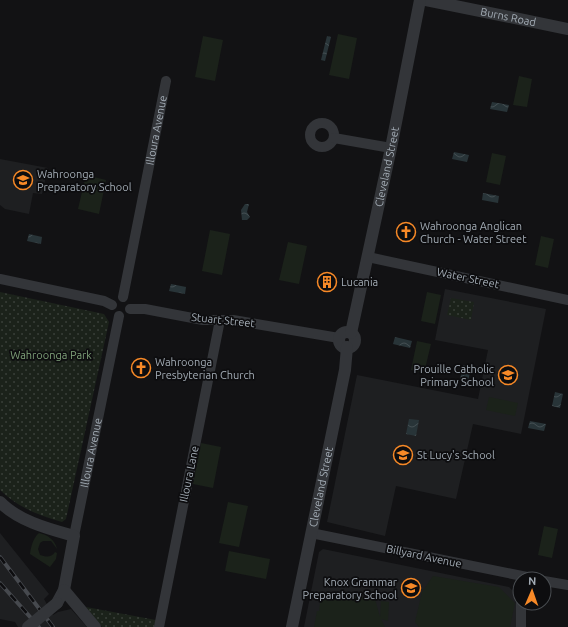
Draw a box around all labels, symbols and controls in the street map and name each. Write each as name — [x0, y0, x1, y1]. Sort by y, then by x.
street label: Burns Road — [479, 5, 537, 28]
street label: Illoura Avenue — [143, 94, 169, 166]
street label: Cleveland Street — [372, 125, 401, 208]
place label: Wahroonga Preparatory School — [37, 168, 132, 193]
school or university icon: Wahroonga Preparatory School — [12, 169, 34, 191]
place label: Wahroonga Anglican Church - Water Street — [420, 220, 527, 245]
church icon: Wahroonga Anglican Church - Water Street — [395, 221, 417, 243]
street label: Water Street — [436, 266, 501, 291]
building icon: Lucania — [316, 271, 338, 293]
place label: Lucania — [341, 276, 378, 288]
street label: Stuart Street — [191, 311, 256, 329]
park label: Wahroonga Park — [10, 349, 92, 361]
place label: Wahroonga Presbyterian Church — [155, 356, 255, 381]
church icon: Wahroonga Presbyterian Church — [130, 357, 152, 379]
place label: Prouille Catholic Primary School — [413, 363, 494, 388]
school or university icon: Prouille Catholic Primary School — [497, 364, 519, 386]
street label: Illoura Avenue — [78, 417, 104, 489]
school or university icon: St Lucy's School — [392, 444, 414, 466]
street label: Illoura Lane — [177, 445, 201, 503]
street label: Cleveland Street — [307, 445, 335, 528]
place label: St Lucy's School — [417, 449, 495, 461]
street label: Billyard Avenue — [385, 542, 463, 570]
north arrow — [512, 571, 552, 611]
text: N — [528, 575, 537, 587]
place label: Knox Grammar Preparatory School — [302, 576, 398, 601]
school or university icon: Knox Grammar Preparatory School — [400, 577, 422, 599]

